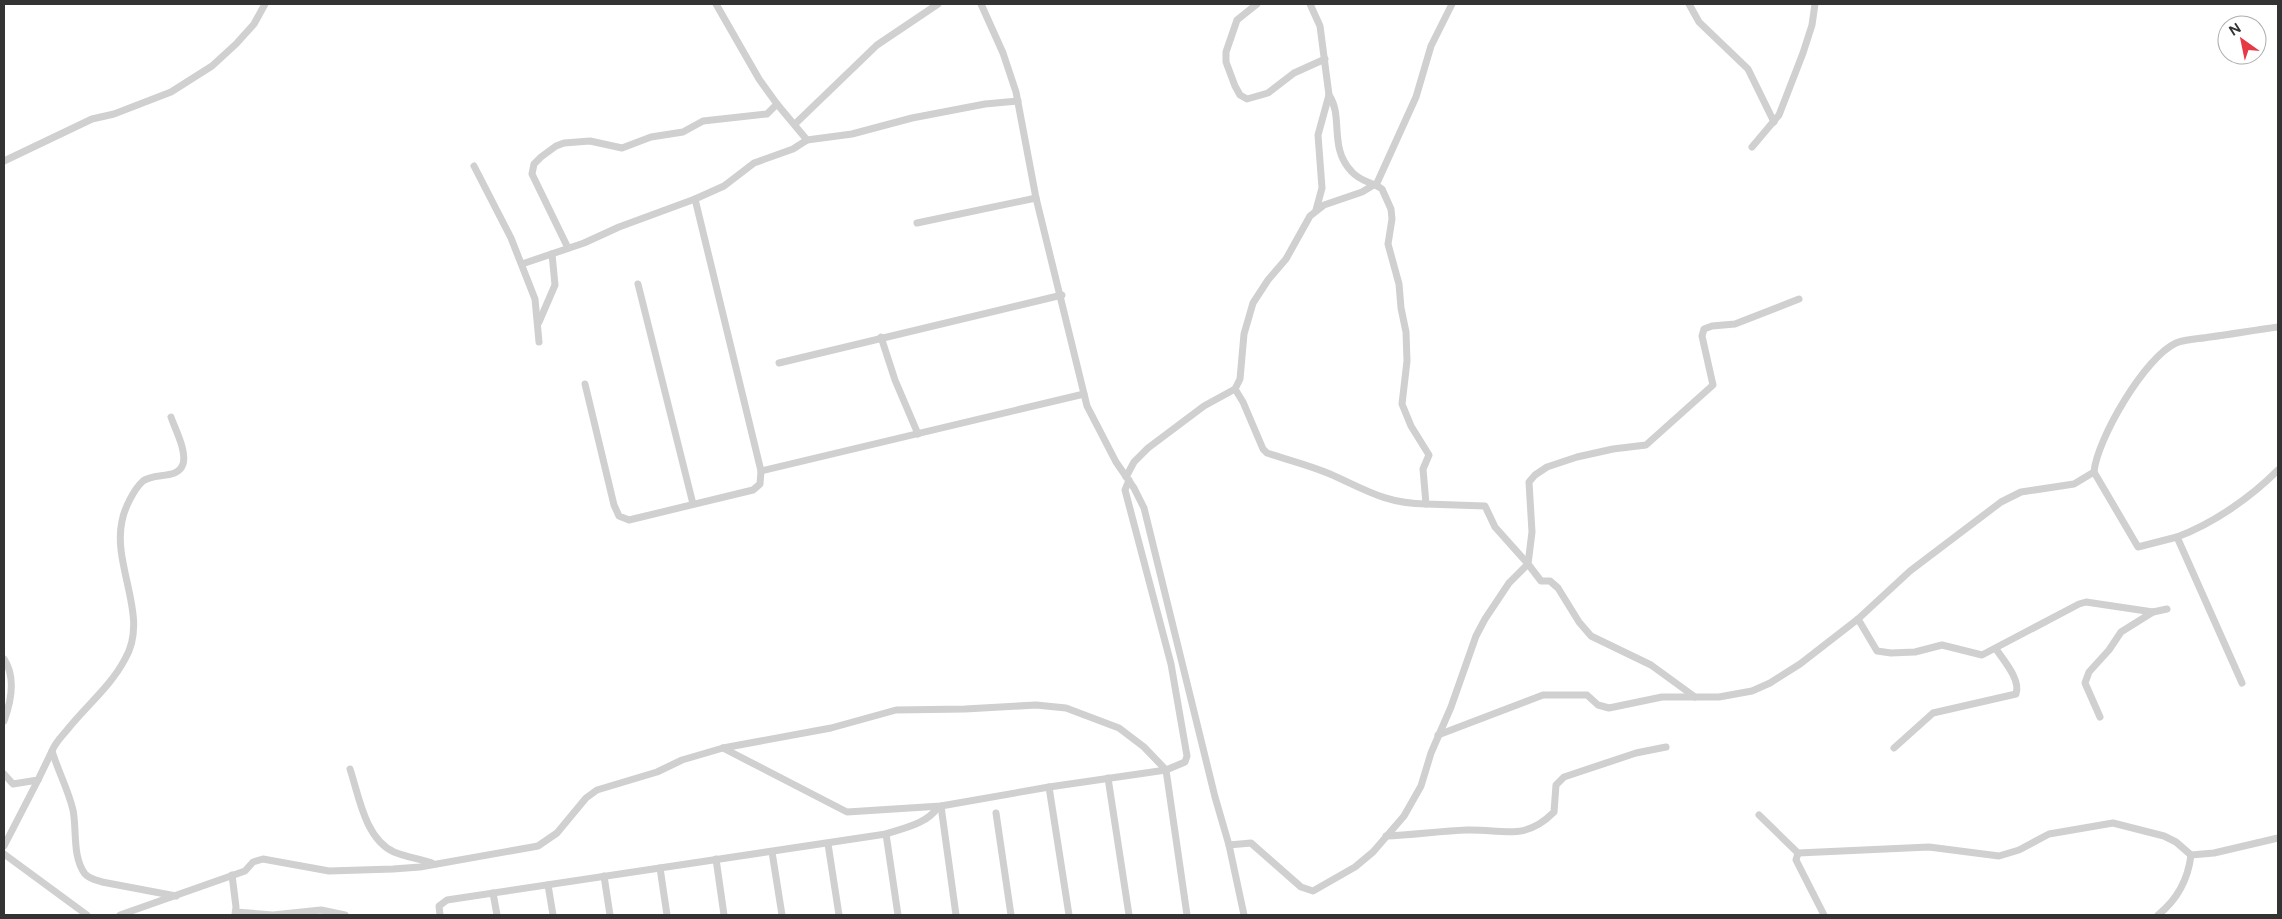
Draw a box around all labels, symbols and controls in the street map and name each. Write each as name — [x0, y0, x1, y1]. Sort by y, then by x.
north arrow — [2217, 15, 2267, 65]
text: N — [2226, 19, 2244, 40]

